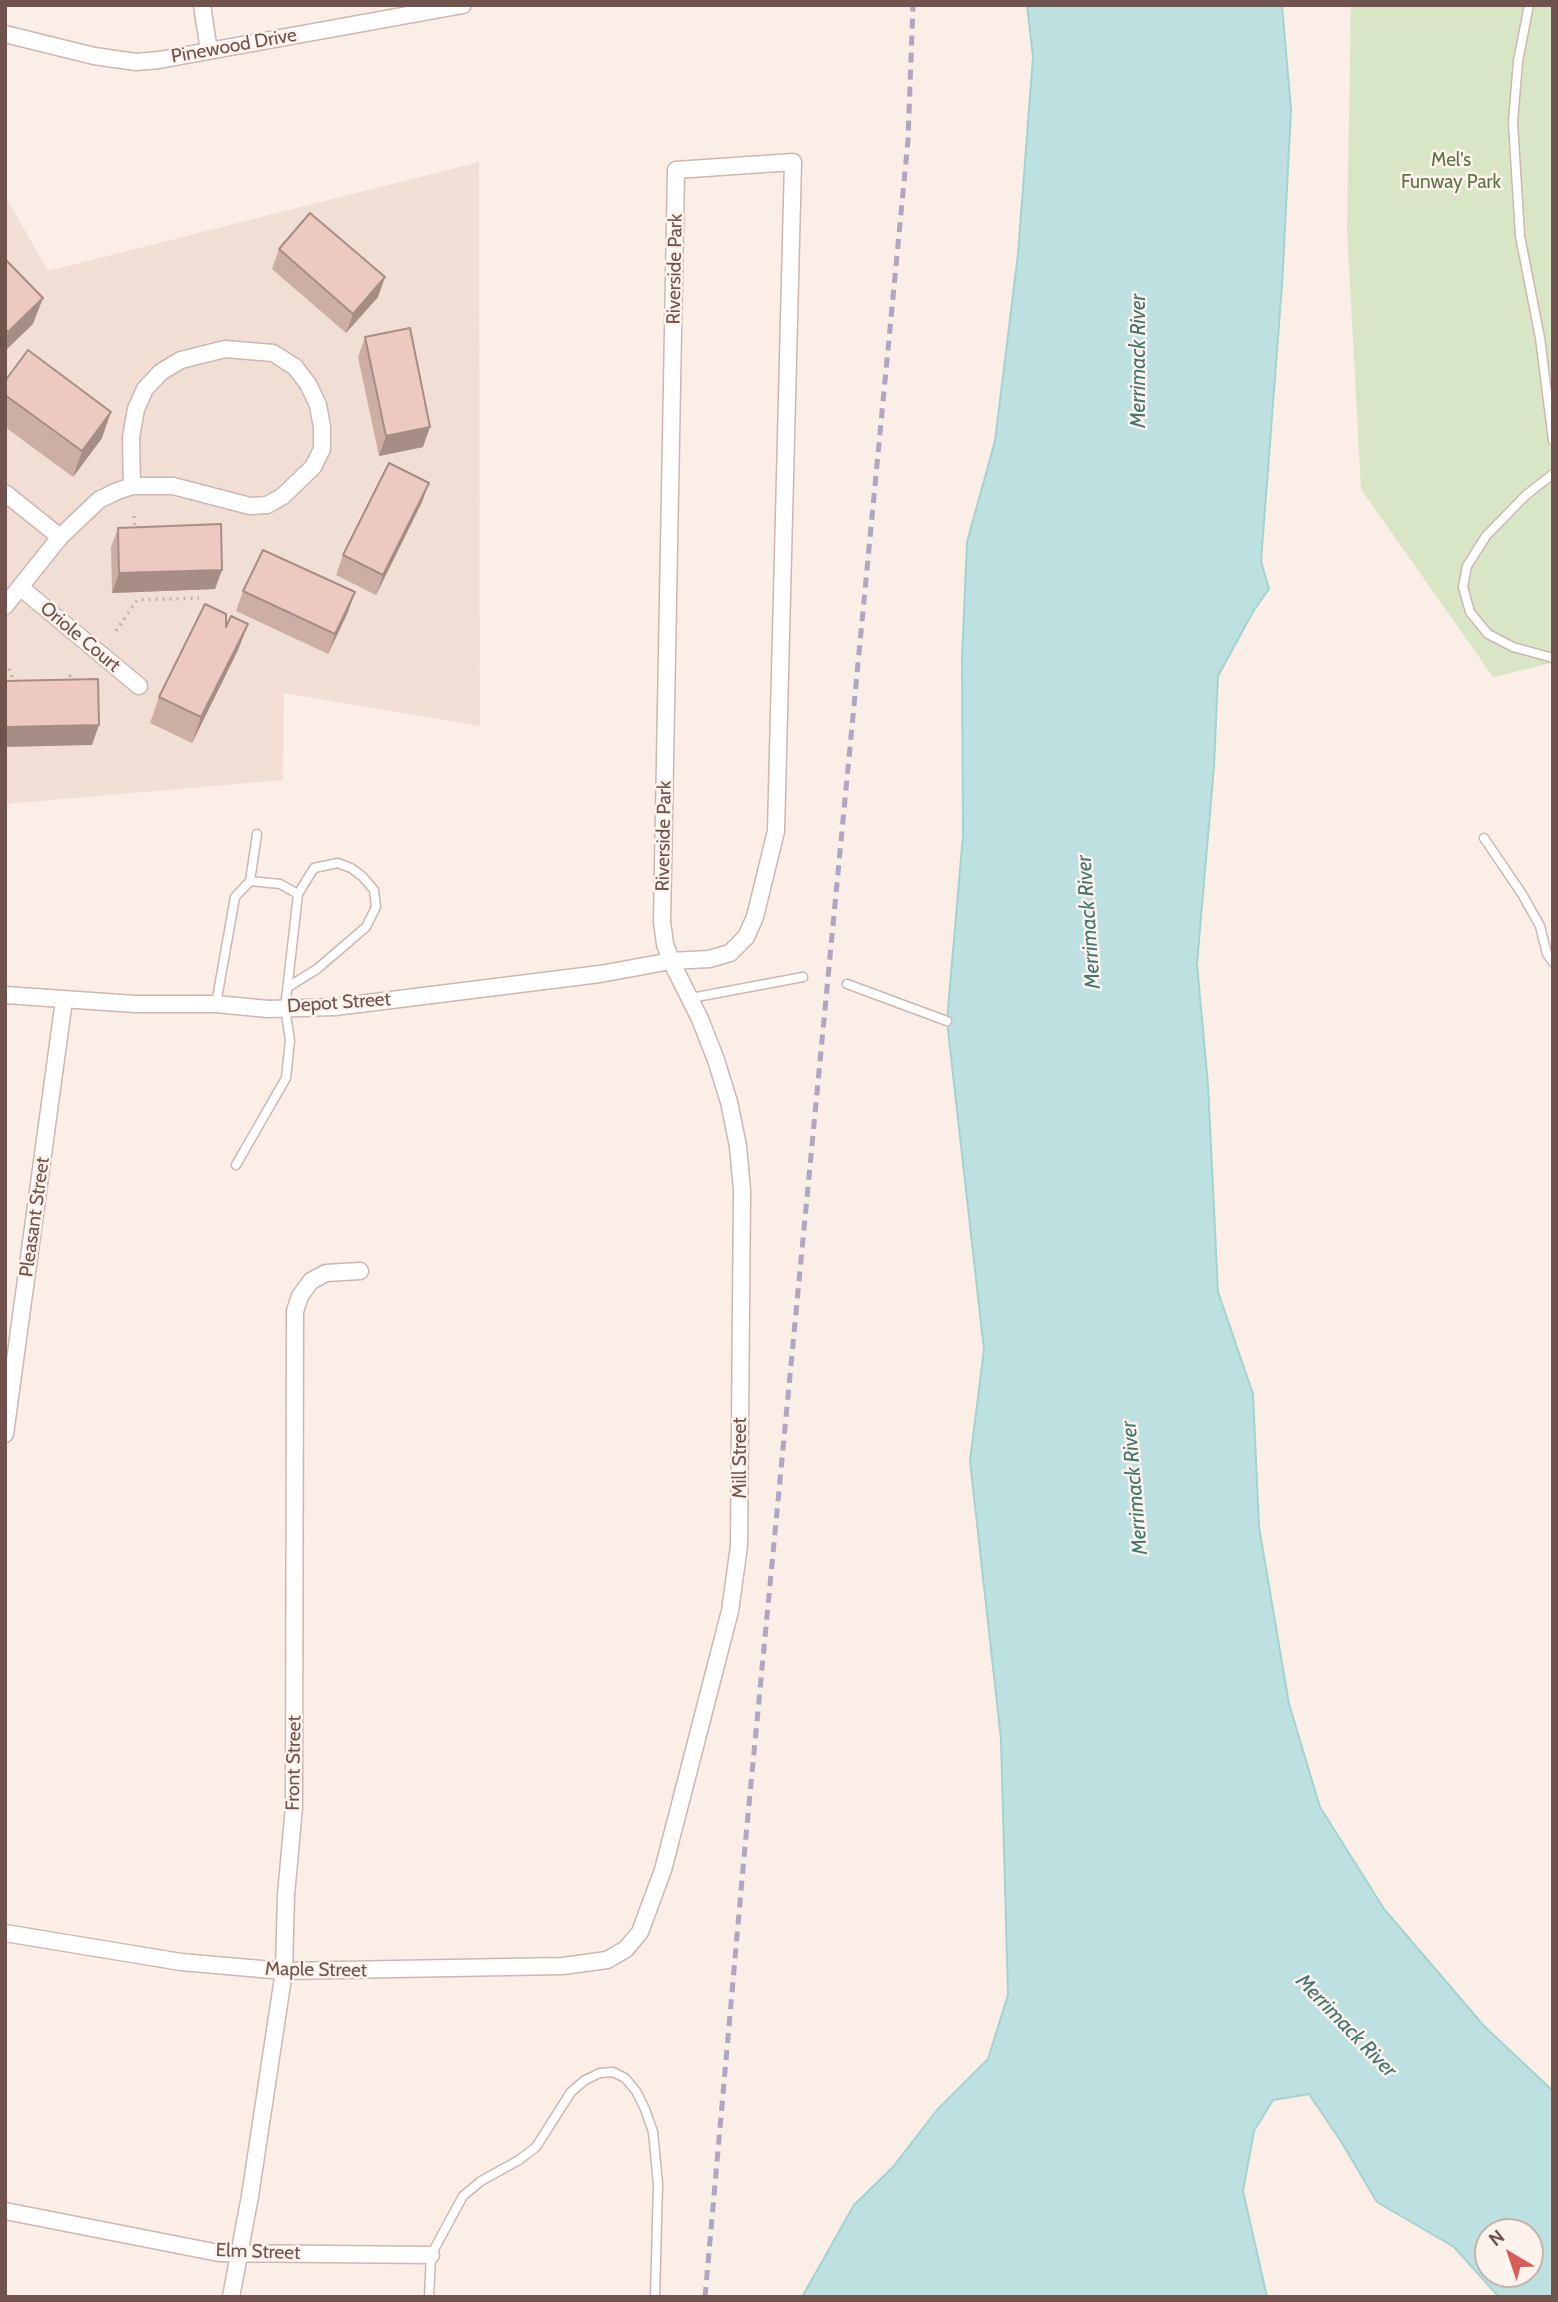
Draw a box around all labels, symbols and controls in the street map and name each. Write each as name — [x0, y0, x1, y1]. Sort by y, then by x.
street label: Pinewood Drive — [169, 24, 299, 68]
park label: Mel's Funway Park — [1401, 149, 1501, 193]
street label: Riverside Park — [663, 213, 687, 325]
water label: Merrimack River — [1126, 294, 1152, 428]
street label: Oriole Court — [35, 597, 125, 677]
street label: Riverside Park — [652, 780, 676, 892]
water label: Merrimack River — [1072, 854, 1106, 990]
street label: Depot Street — [286, 988, 392, 1018]
street label: Pleasant Street — [15, 1156, 55, 1278]
street label: Mill Street — [729, 1417, 751, 1499]
water label: Merrimack River — [1117, 1420, 1153, 1556]
street label: Front Street — [282, 1715, 306, 1811]
street label: Maple Street — [265, 1958, 367, 1982]
water label: Merrimack River — [1290, 1969, 1402, 2083]
north arrow — [1474, 2218, 1544, 2288]
text: N — [1484, 2225, 1509, 2251]
street label: Elm Street — [215, 2239, 301, 2265]

